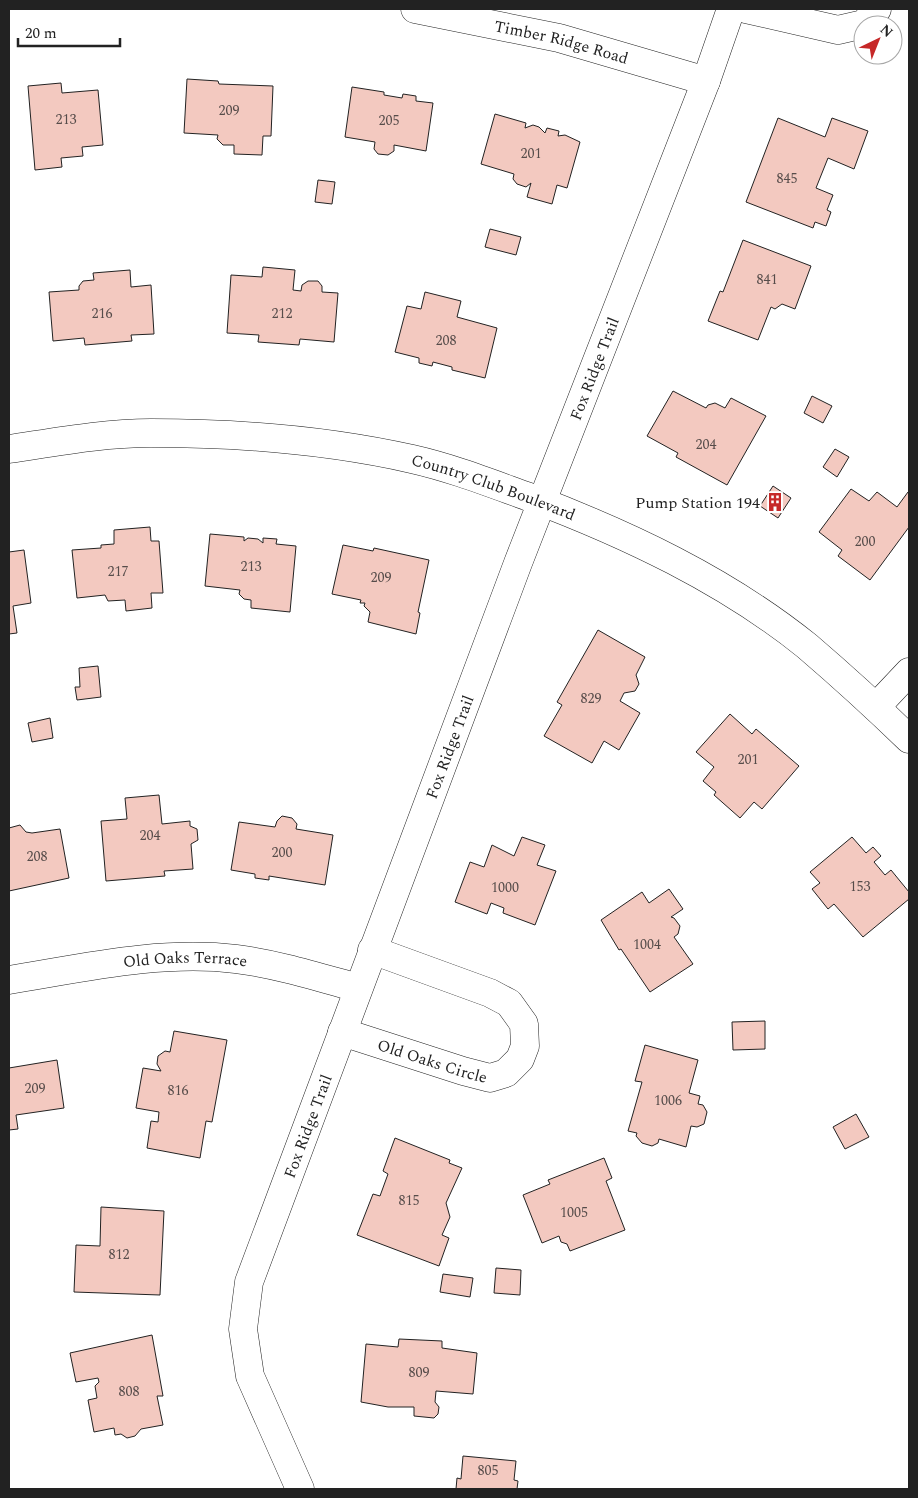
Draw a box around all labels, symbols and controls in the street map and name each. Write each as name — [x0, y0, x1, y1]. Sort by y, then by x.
street label: Timber Ridge Road — [492, 14, 631, 71]
scale bar — [18, 15, 120, 47]
north arrow — [853, 15, 903, 65]
text: N — [875, 19, 898, 42]
text: 20 m — [25, 22, 57, 45]
house number: 209 — [219, 100, 240, 121]
house number: 213 — [56, 109, 77, 130]
house number: 205 — [379, 110, 400, 131]
house number: 201 — [521, 143, 542, 164]
house number: 845 — [777, 168, 798, 189]
house number: 841 — [757, 269, 778, 290]
house number: 216 — [92, 303, 113, 324]
house number: 212 — [272, 303, 293, 324]
street label: Fox Ridge Trail — [564, 314, 626, 424]
house number: 208 — [436, 330, 457, 351]
house number: 204 — [696, 434, 717, 455]
street label: Country Club Boulevard — [409, 448, 579, 527]
place label: Pump Station 194 — [635, 491, 760, 515]
building icon: Pump Station 194 — [764, 491, 786, 513]
house number: 200 — [855, 531, 876, 552]
house number: 213 — [241, 556, 262, 577]
house number: 217 — [108, 561, 129, 582]
house number: 209 — [371, 567, 392, 588]
house number: 829 — [581, 688, 602, 709]
street label: Fox Ridge Trail — [420, 692, 481, 802]
house number: 201 — [738, 749, 759, 770]
house number: 204 — [140, 825, 161, 846]
house number: 200 — [272, 842, 293, 863]
house number: 208 — [27, 846, 48, 867]
house number: 153 — [850, 876, 871, 897]
house number: 1000 — [491, 877, 519, 898]
house number: 1004 — [633, 934, 661, 955]
street label: Old Oaks Terrace — [122, 946, 249, 974]
street label: Old Oaks Circle — [374, 1033, 490, 1090]
street label: Fox Ridge Trail — [278, 1071, 339, 1182]
house number: 209 — [25, 1078, 46, 1099]
house number: 816 — [168, 1080, 189, 1101]
house number: 1006 — [654, 1090, 682, 1111]
house number: 815 — [399, 1190, 420, 1211]
house number: 1005 — [560, 1202, 588, 1223]
house number: 812 — [109, 1244, 130, 1265]
house number: 809 — [409, 1362, 430, 1383]
house number: 808 — [119, 1381, 140, 1402]
house number: 805 — [478, 1460, 499, 1481]

